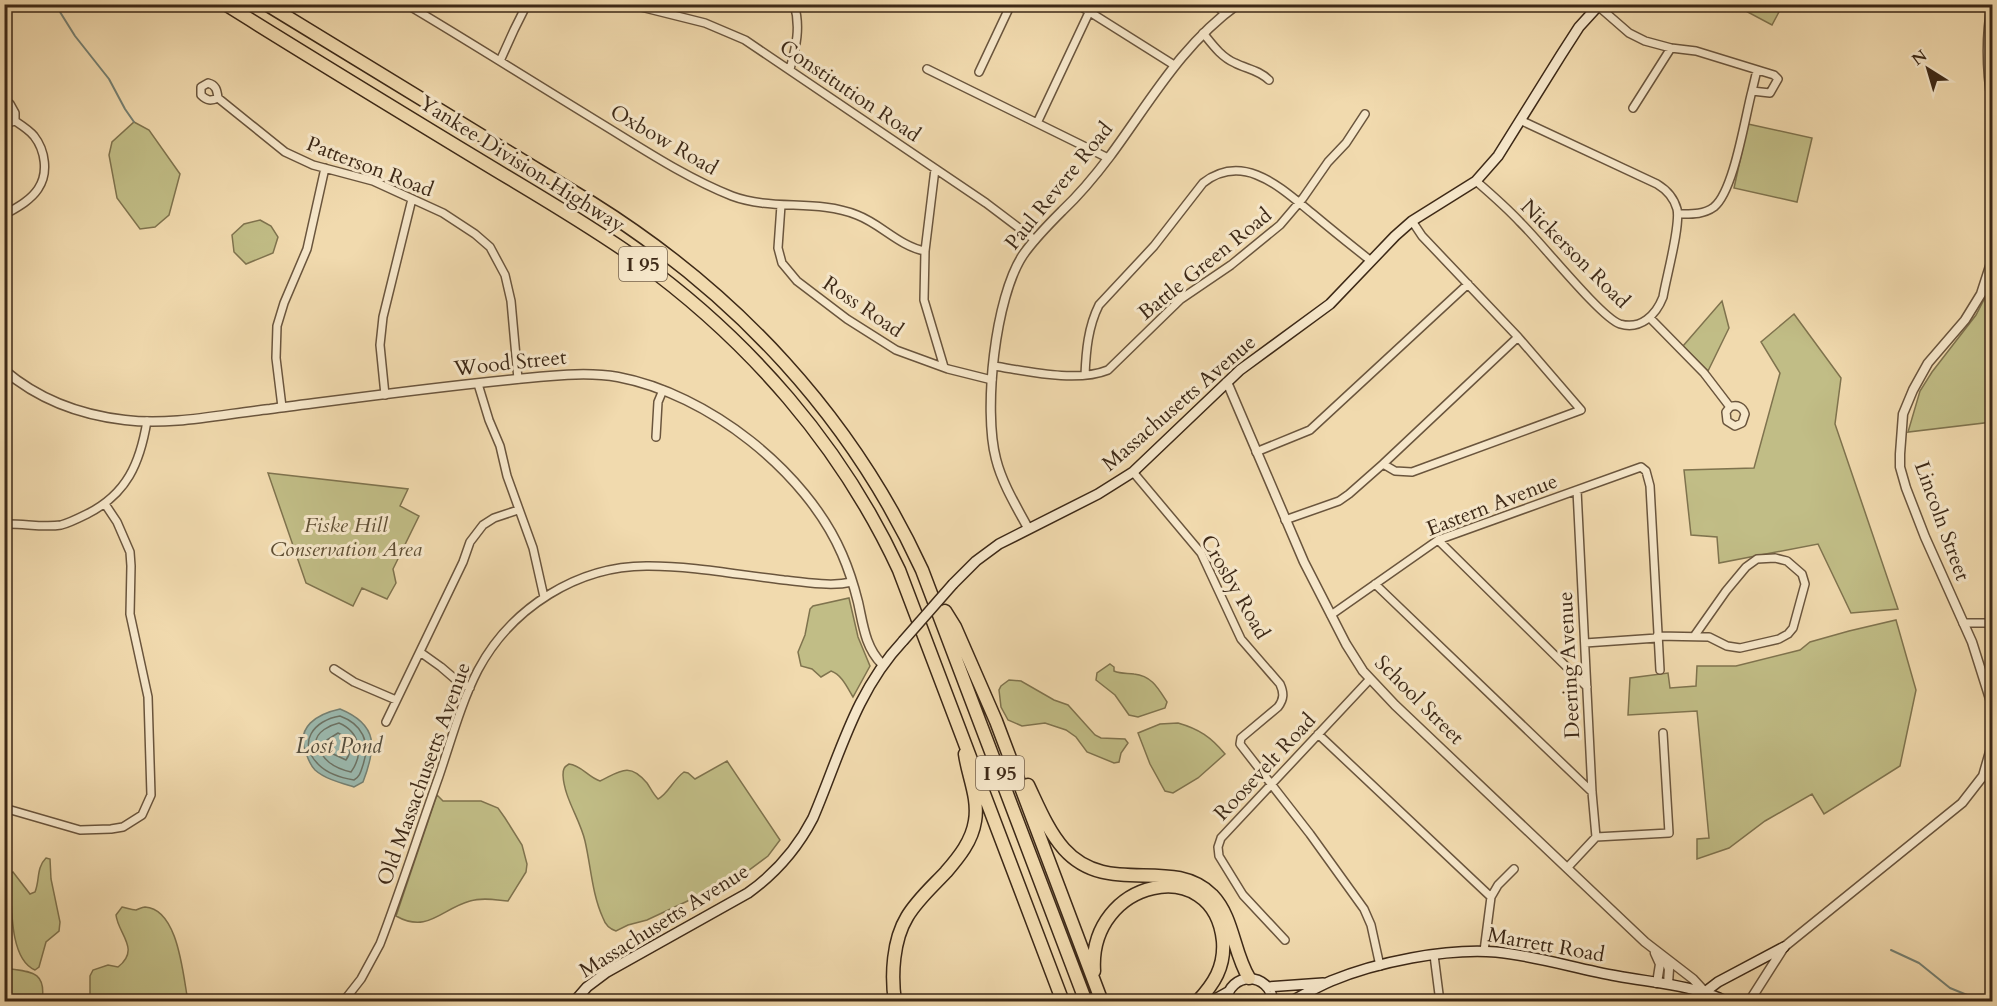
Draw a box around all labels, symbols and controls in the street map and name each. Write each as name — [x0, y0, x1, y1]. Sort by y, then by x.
street label: Constitution Road — [774, 33, 926, 149]
north arrow — [1898, 39, 1958, 99]
text: N — [1907, 45, 1932, 71]
street label: Yankee Division Highway — [414, 89, 630, 239]
street label: Oxbow Road — [605, 97, 723, 183]
street label: Paul Revere Road — [998, 116, 1120, 256]
street label: Patterson Road — [302, 129, 438, 205]
street label: Nickerson Road — [1514, 193, 1636, 315]
street label: Battle Green Road — [1132, 201, 1278, 327]
road number: I 95 — [619, 247, 667, 281]
street label: Ross Road — [817, 269, 909, 345]
street label: Massachusetts Avenue — [1096, 328, 1262, 478]
street label: Wood Street — [451, 343, 568, 383]
street label: Lincoln Street — [1907, 457, 1977, 585]
street label: Eastern Avenue — [1422, 467, 1562, 543]
park label: Fiske Hill Conservation Area — [270, 511, 422, 564]
street label: Crosby Road — [1193, 529, 1277, 645]
street label: Deering Avenue — [1551, 591, 1587, 739]
street label: School Street — [1368, 649, 1470, 751]
street label: Old Massachusetts Avenue — [370, 658, 478, 890]
street label: Roosevelt Road — [1207, 707, 1323, 827]
water label: Lost Pond — [296, 731, 384, 761]
road number: I 95 — [976, 756, 1024, 790]
street label: Massachusetts Avenue — [574, 857, 754, 985]
street label: Marrett Road — [1485, 920, 1607, 970]

